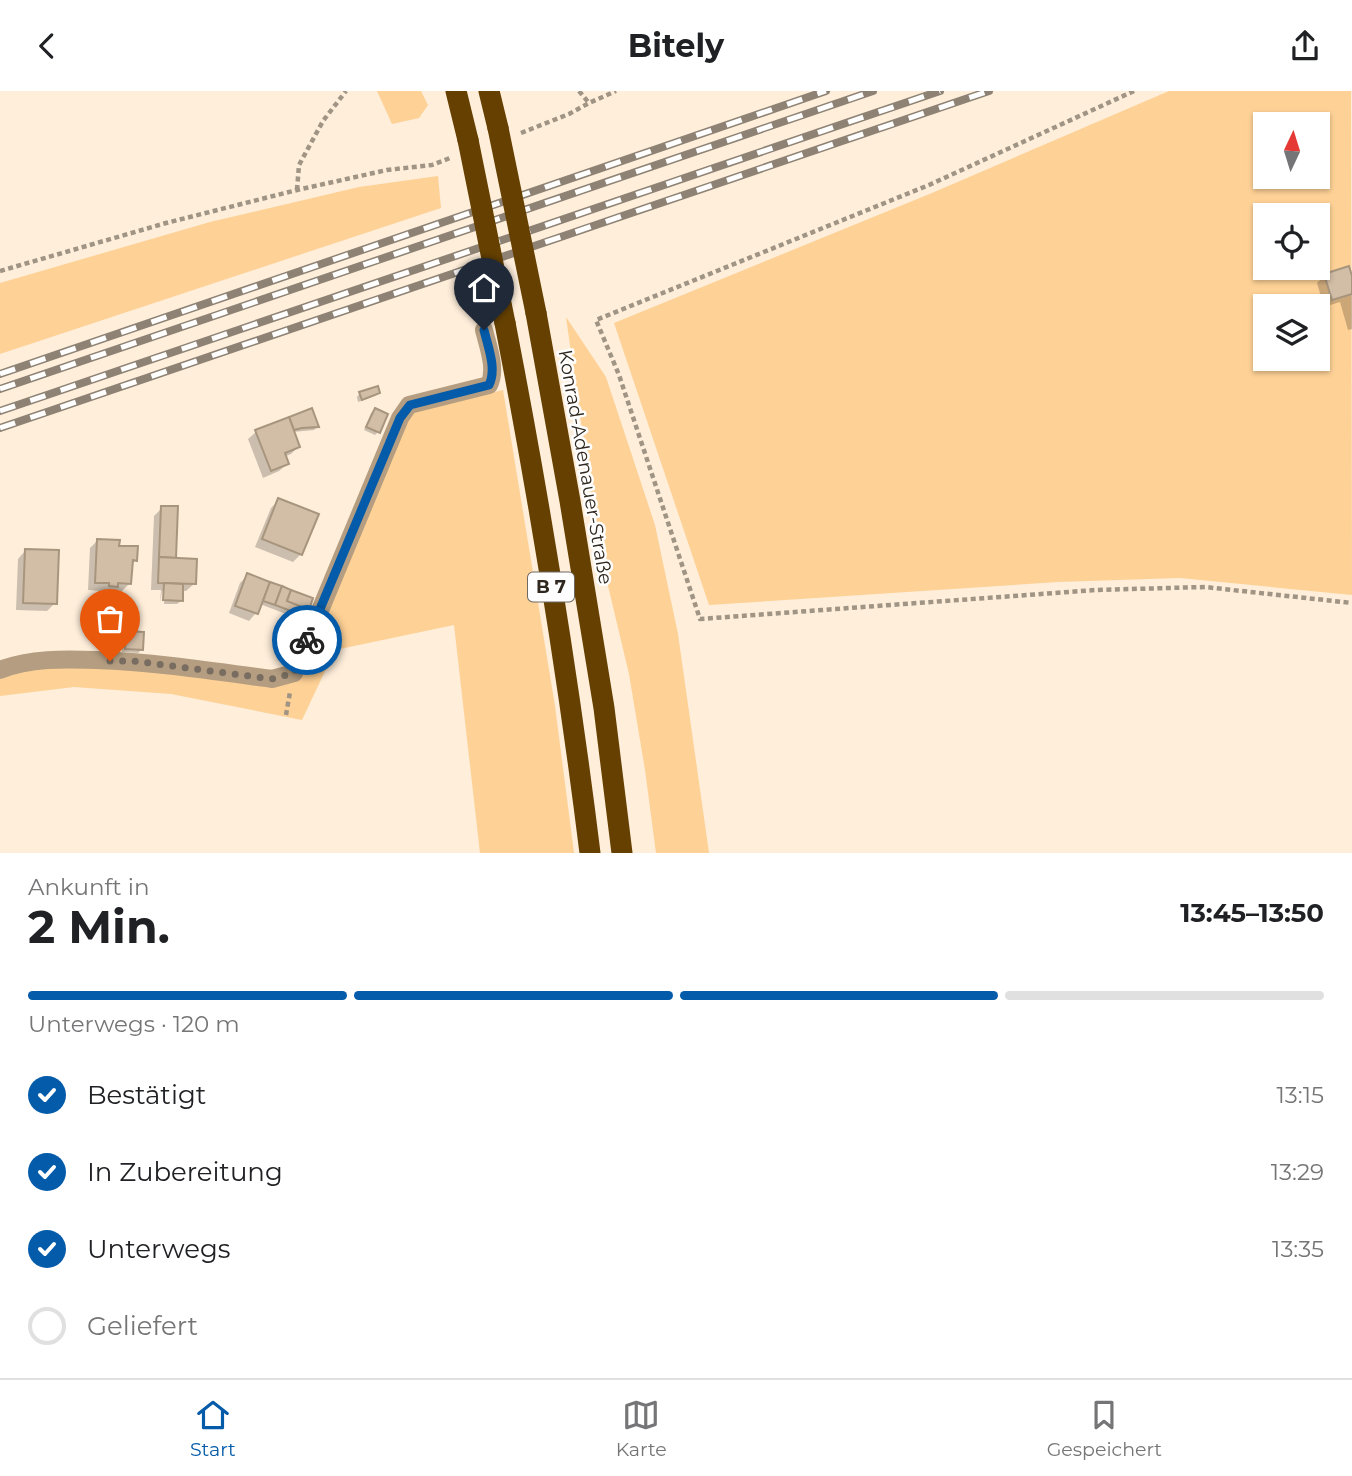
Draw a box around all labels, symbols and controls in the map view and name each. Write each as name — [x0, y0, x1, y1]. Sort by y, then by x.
text: Bitely — [628, 26, 724, 65]
icon: back — [28, 27, 66, 65]
icon: share — [1286, 27, 1324, 65]
north arrow — [1253, 112, 1330, 189]
map controls — [1253, 112, 1330, 371]
button: locate — [1253, 203, 1330, 280]
pin — [454, 258, 514, 330]
icon: home — [465, 269, 503, 307]
button: layers — [1253, 294, 1330, 371]
street label: Konrad-Adenauer-Straße — [554, 348, 617, 586]
road number: B 7 — [528, 573, 574, 601]
pin — [80, 589, 140, 661]
icon: bag — [91, 600, 129, 638]
courier — [272, 605, 342, 675]
icon: bike — [288, 621, 326, 659]
text: Ankunft in — [28, 873, 149, 901]
text: 13:45–13:50 — [1180, 897, 1324, 929]
text: 2 Min. — [28, 898, 170, 955]
text: Unterwegs · 120 m — [28, 1010, 240, 1038]
icon: check — [28, 1076, 66, 1114]
text: Bestätigt — [87, 1079, 206, 1111]
text: 13:15 — [1277, 1081, 1324, 1109]
icon: check — [28, 1153, 66, 1191]
text: In Zubereitung — [87, 1156, 283, 1188]
text: 13:29 — [1271, 1158, 1324, 1186]
icon: check — [28, 1230, 66, 1268]
text: Unterwegs — [87, 1233, 230, 1265]
text: 13:35 — [1272, 1235, 1324, 1263]
text: Geliefert — [87, 1310, 198, 1342]
tab: Start — [190, 1396, 236, 1461]
tab: Karte — [616, 1396, 667, 1461]
tab: Gespeichert — [1047, 1396, 1162, 1461]

